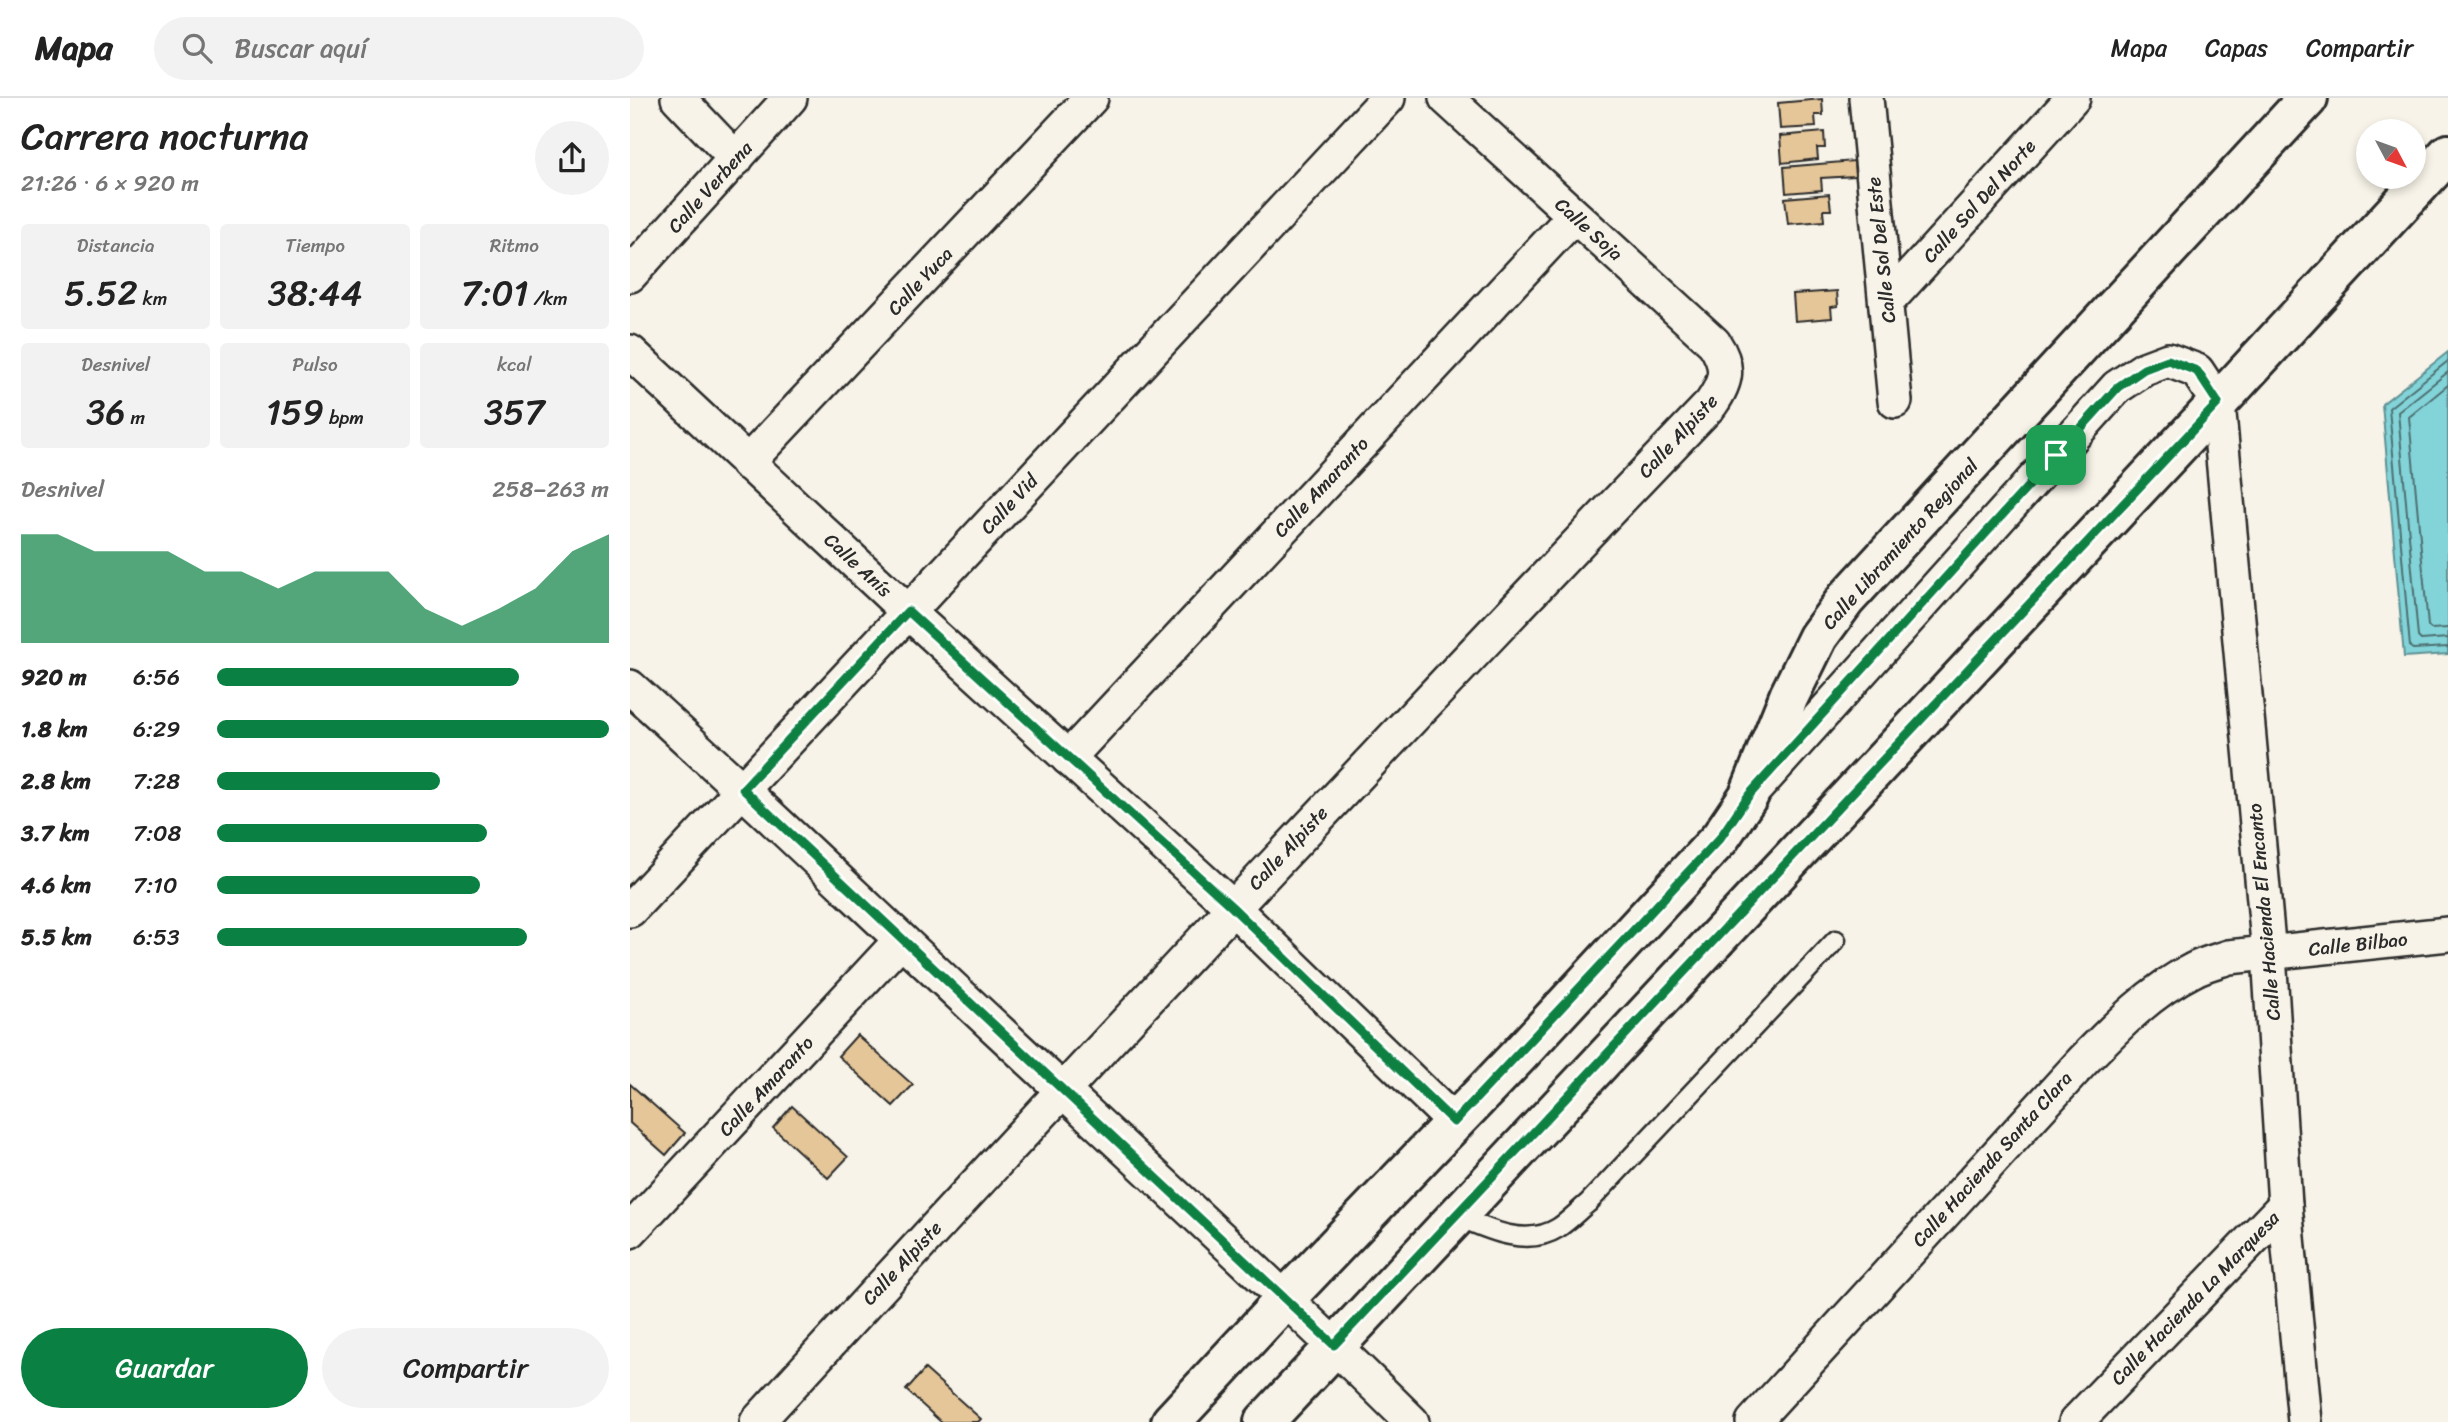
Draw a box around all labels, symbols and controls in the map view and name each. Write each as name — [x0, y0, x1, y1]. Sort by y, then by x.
search box — [154, 17, 644, 80]
text: Mapa — [35, 19, 112, 77]
text: Buscar aquí — [234, 25, 367, 71]
text: Mapa — [2111, 27, 2167, 69]
text: Capas — [2205, 27, 2268, 69]
text: Compartir — [2306, 27, 2413, 69]
icon: search — [178, 29, 216, 67]
text: Carrera nocturna — [21, 103, 309, 170]
north arrow — [2356, 119, 2426, 189]
map controls — [2356, 119, 2426, 189]
button: share — [535, 121, 609, 195]
street label: Calle Sol Del Norte — [1914, 131, 2044, 271]
street label: Calle Verbena — [659, 133, 761, 241]
text: 21:26 · 6 × 920 m — [21, 163, 199, 204]
street label: Calle Sol Del Este — [1857, 175, 1905, 325]
street label: Calle Soja — [1547, 189, 1631, 269]
text: Distancia — [77, 229, 155, 262]
text: Tiempo — [285, 229, 345, 262]
text: Ritmo — [490, 229, 539, 262]
street label: Calle Yuca — [879, 238, 961, 323]
text: 5.52 — [64, 262, 138, 324]
text: 38:44 — [268, 262, 362, 324]
text: 7:01 — [461, 262, 529, 324]
text: km — [138, 282, 167, 315]
text: /km — [529, 282, 568, 315]
text: Desnivel — [81, 348, 150, 381]
text: Pulso — [292, 348, 338, 381]
text: kcal — [497, 348, 532, 381]
text: 36 — [86, 381, 125, 443]
text: 159 — [266, 381, 324, 443]
text: 357 — [484, 381, 545, 443]
street label: Calle Alpiste — [1630, 386, 1726, 486]
text: m — [125, 401, 145, 434]
text: bpm — [324, 401, 364, 434]
pin — [2026, 425, 2086, 485]
street label: Calle Amaranto — [1265, 429, 1377, 545]
icon: arrive — [2037, 436, 2075, 474]
street label: Calle Libramiento Regional — [1814, 450, 1987, 637]
street label: Calle Vid — [972, 464, 1047, 542]
text: Desnivel — [21, 469, 104, 510]
text: 258–263 m — [492, 469, 609, 510]
street label: Calle Anís — [816, 524, 900, 606]
text: 920 m — [21, 657, 87, 698]
text: 6:56 — [133, 657, 180, 698]
text: 1.8 km — [21, 709, 88, 750]
text: 6:29 — [133, 709, 180, 750]
text: 2.8 km — [21, 761, 91, 802]
text: 7:28 — [133, 761, 180, 802]
street label: Calle Alpiste — [1240, 798, 1336, 898]
street label: Calle Hacienda El Encanto — [2238, 802, 2290, 1022]
text: 3.7 km — [21, 813, 90, 854]
text: 7:08 — [133, 813, 181, 854]
text: 4.6 km — [21, 865, 91, 906]
text: 7:10 — [133, 865, 177, 906]
text: 5.5 km — [21, 917, 92, 958]
text: 6:53 — [133, 917, 180, 958]
street label: Calle Bilbao — [2307, 922, 2409, 966]
street label: Calle Amaranto — [710, 1028, 822, 1144]
street label: Calle Hacienda Santa Clara — [1904, 1063, 2081, 1255]
street label: Calle Hacienda La Marquesa — [2102, 1203, 2288, 1393]
street label: Calle Alpiste — [854, 1213, 950, 1313]
button: Guardar — [21, 1328, 308, 1408]
button: Compartir — [322, 1328, 609, 1408]

